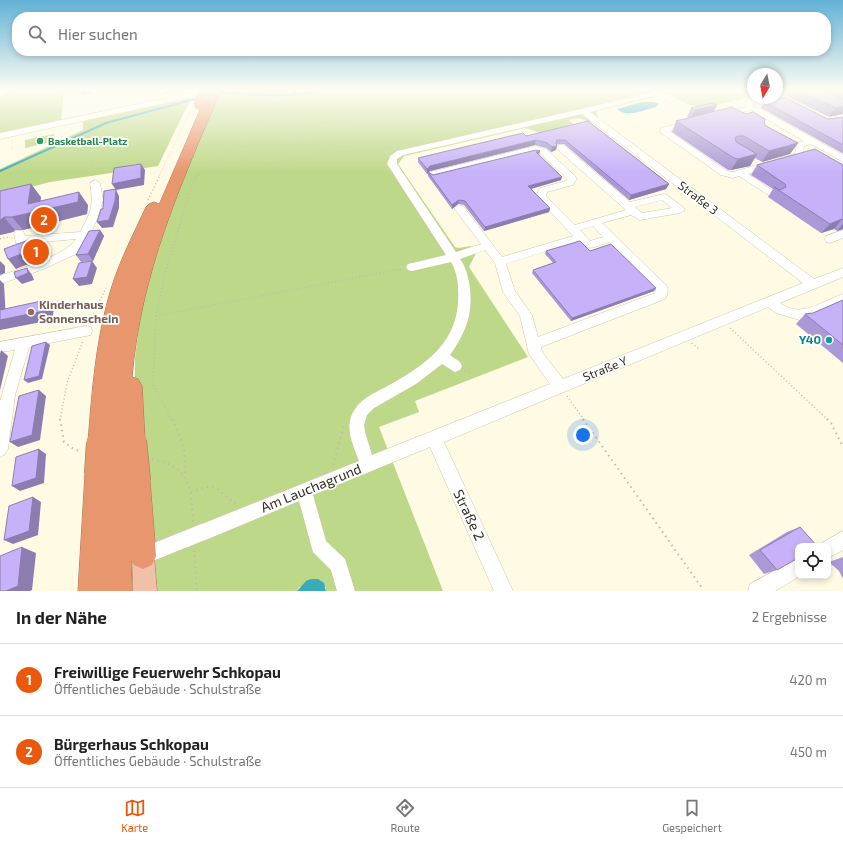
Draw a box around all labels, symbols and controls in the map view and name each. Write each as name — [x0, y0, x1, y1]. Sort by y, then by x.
search box — [12, 12, 831, 56]
icon: search — [26, 23, 48, 45]
text: Hier suchen — [58, 25, 138, 43]
north arrow — [747, 68, 783, 104]
place label: Basketball-Platz — [48, 135, 127, 147]
marker: Basketball-Platz — [35, 136, 45, 146]
street label: Straße 3 — [676, 178, 721, 217]
pin: 2 — [31, 205, 57, 235]
pin: 1 — [23, 237, 49, 267]
place label: Kinderhaus Sonnenschein — [39, 297, 119, 325]
marker: Kinderhaus Sonnenschein — [26, 307, 36, 317]
place label: Y40 — [799, 332, 821, 346]
marker: Y40 — [824, 335, 834, 345]
street label: Straße Y — [581, 353, 629, 383]
your location — [573, 425, 593, 445]
street label: Am Lauchagrund — [258, 460, 364, 515]
street label: Straße 2 — [450, 487, 489, 543]
map controls — [795, 543, 831, 579]
button: locate — [795, 543, 831, 579]
text: In der Nähe — [16, 607, 107, 627]
text: 2 Ergebnisse — [752, 609, 827, 625]
text: Freiwillige Feuerwehr Schkopau — [54, 663, 281, 681]
text: 1 — [26, 672, 32, 688]
text: 420 m — [790, 672, 827, 688]
text: Öffentliches Gebäude · Schulstraße — [54, 681, 261, 697]
text: Bürgerhaus Schkopau — [54, 735, 209, 753]
text: 2 — [25, 744, 33, 760]
text: 450 m — [790, 744, 827, 760]
text: Öffentliches Gebäude · Schulstraße — [54, 753, 261, 769]
tab: Karte — [121, 797, 148, 834]
tab: Route — [390, 797, 420, 834]
tab: Gespeichert — [662, 797, 722, 834]

